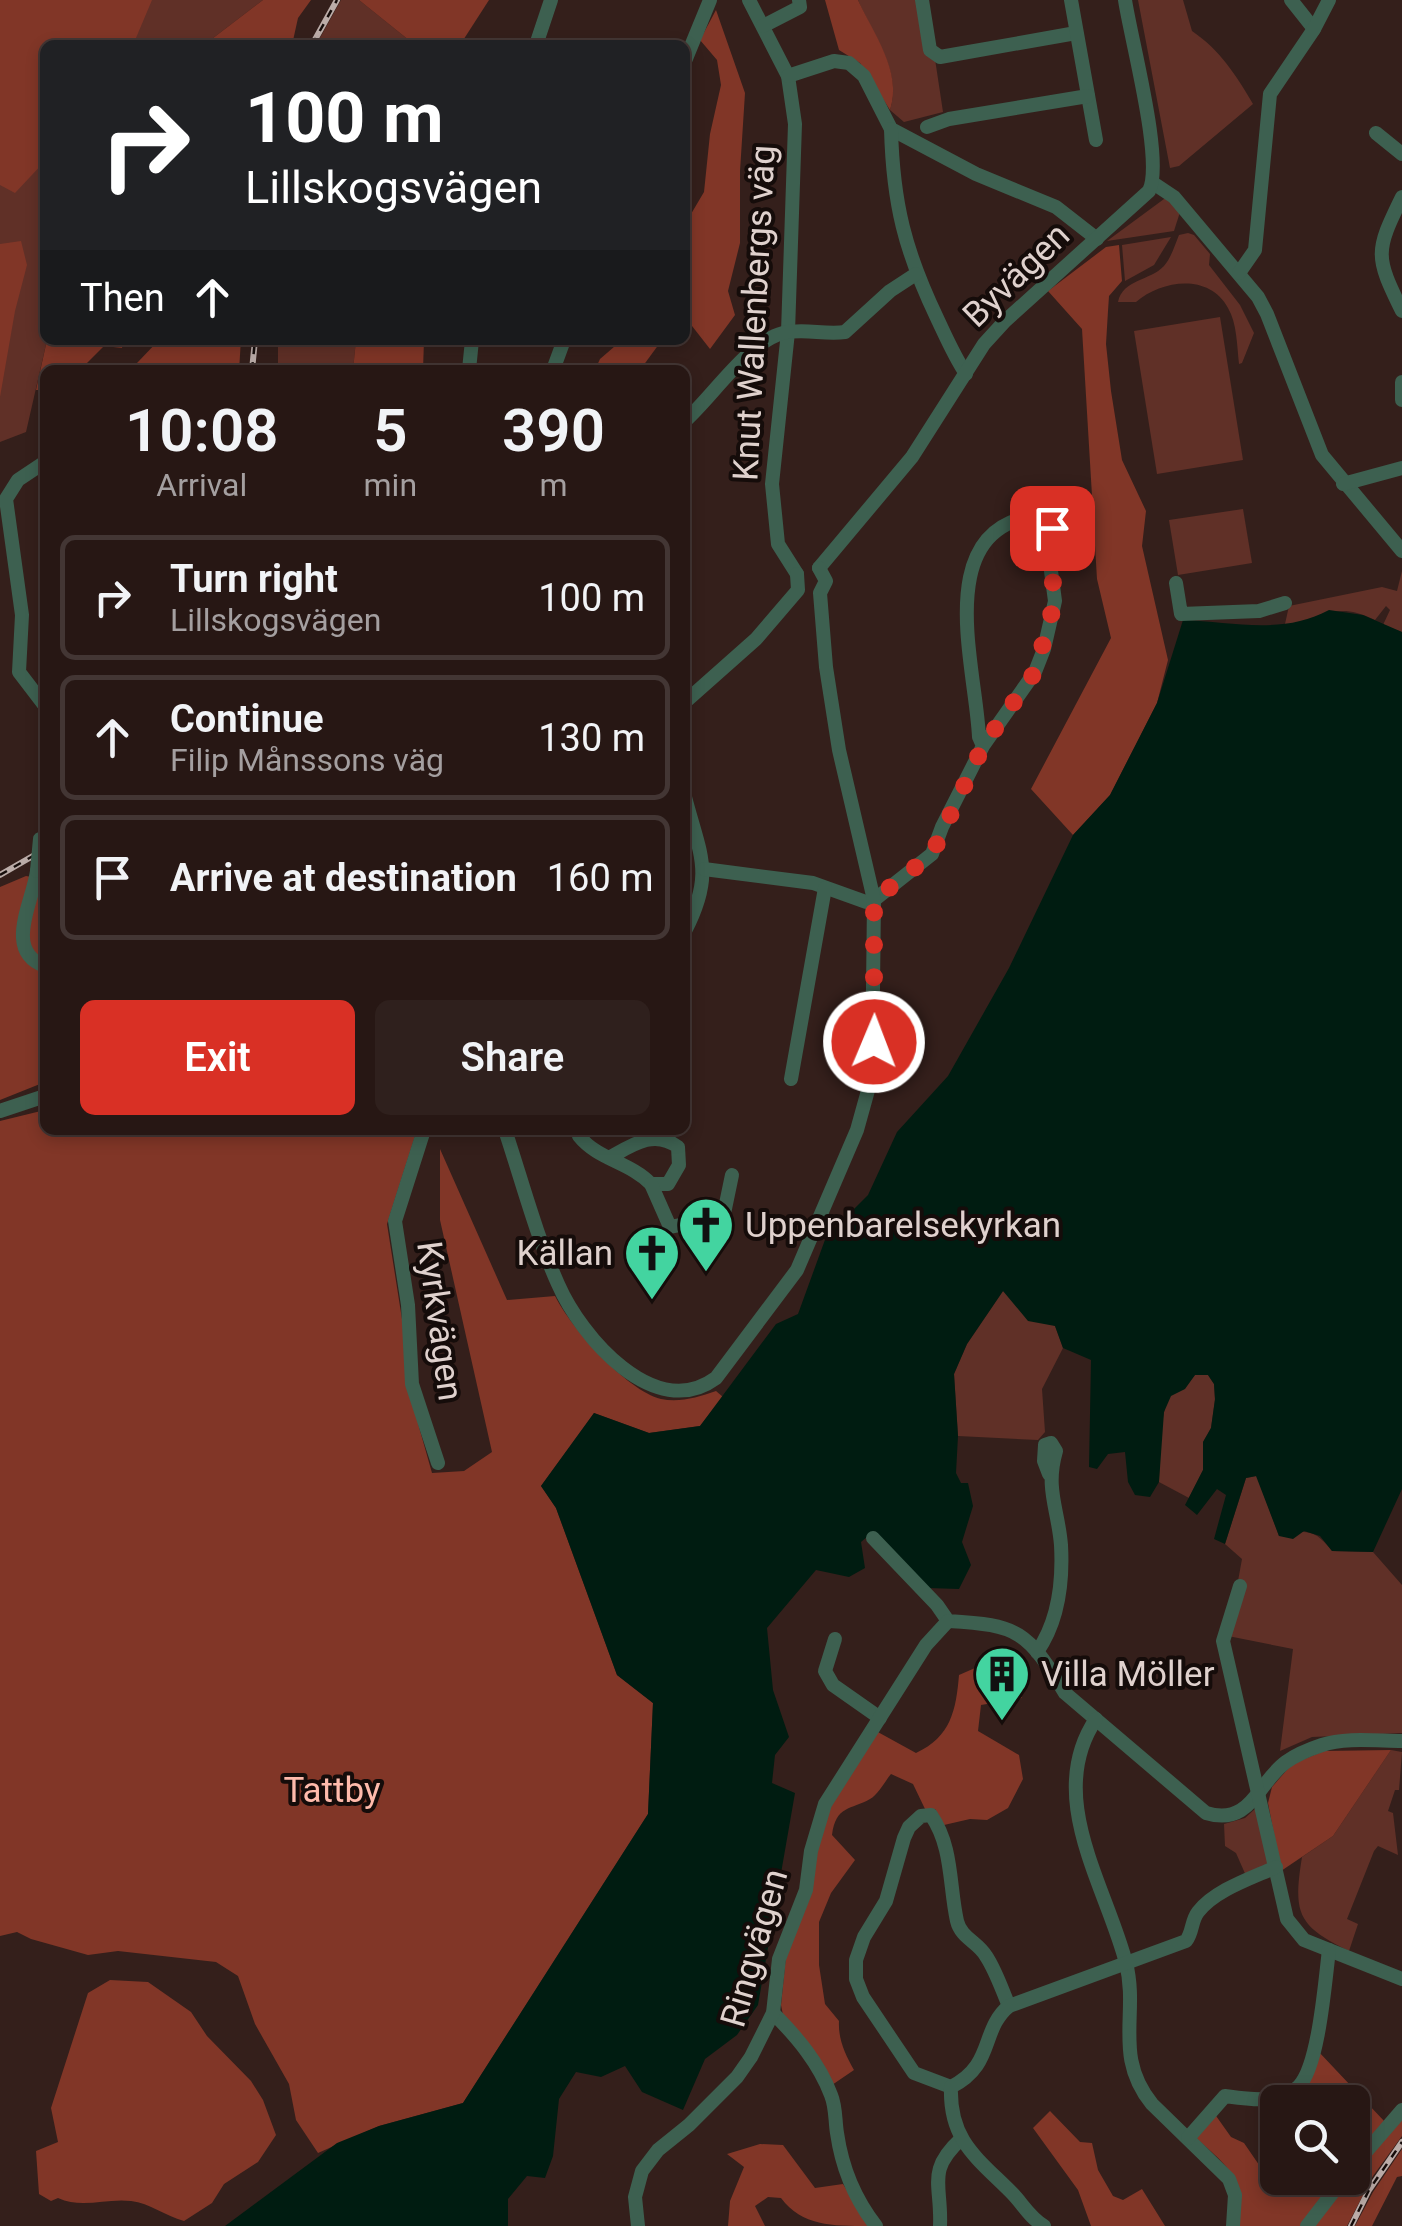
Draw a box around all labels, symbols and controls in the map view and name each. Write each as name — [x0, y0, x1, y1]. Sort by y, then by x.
text: 100 m — [245, 77, 444, 159]
icon: right — [80, 80, 210, 210]
street label: Knut Wallenbergs väg — [725, 144, 784, 482]
text: Lillskogsvägen — [245, 161, 542, 214]
street label: Byvägen — [955, 215, 1078, 336]
icon: ahead — [185, 270, 240, 325]
text: Then — [80, 276, 165, 320]
text: 10:08 — [125, 395, 279, 466]
text: 5 — [373, 395, 407, 466]
text: 390 — [502, 395, 605, 466]
text: Arrival — [156, 466, 247, 504]
text: min — [364, 466, 417, 504]
text: m — [539, 466, 568, 504]
pin — [1010, 486, 1095, 571]
icon: arrive — [1025, 501, 1080, 556]
text: Turn right — [170, 557, 338, 601]
icon: right — [85, 570, 140, 625]
text: 100 m — [538, 576, 645, 620]
text: Lillskogsvägen — [170, 601, 381, 639]
text: Continue — [170, 697, 324, 741]
icon: ahead — [85, 710, 140, 765]
text: 130 m — [538, 716, 645, 760]
text: Filip Månssons väg — [170, 741, 444, 779]
icon: arrive — [85, 850, 140, 905]
text: Arrive at destination — [170, 856, 517, 900]
text: 160 m — [547, 856, 654, 900]
position arrow — [822, 990, 926, 1094]
button: Exit — [80, 1000, 355, 1115]
button: Share — [375, 1000, 650, 1115]
church icon: Uppenbarelsekyrkan — [676, 1195, 736, 1274]
place label: Uppenbarelsekyrkan — [745, 1205, 1061, 1246]
church icon: Källan — [622, 1223, 682, 1302]
place label: Källan — [517, 1233, 613, 1274]
street label: Kyrkvägen — [408, 1239, 471, 1403]
building icon: Villa Möller — [972, 1644, 1032, 1723]
place label: Villa Möller — [1041, 1654, 1215, 1695]
park label: Tattby — [284, 1770, 381, 1811]
street label: Ringvägen — [712, 1864, 797, 2032]
map controls — [1260, 2085, 1370, 2195]
button: search — [1260, 2085, 1370, 2195]

